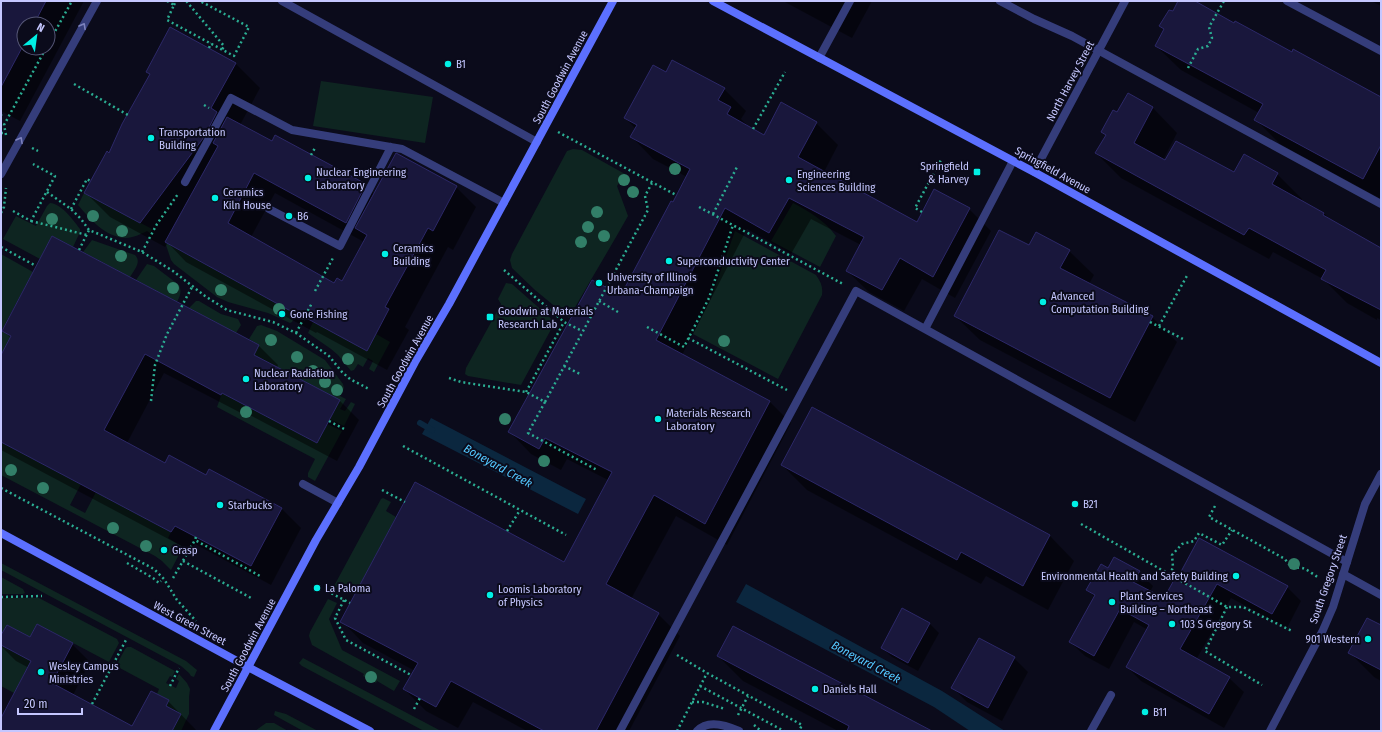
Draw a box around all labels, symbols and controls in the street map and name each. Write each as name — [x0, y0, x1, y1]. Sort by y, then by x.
north arrow — [16, 16, 56, 56]
text: N — [35, 20, 47, 35]
one-way arrow — [78, 23, 85, 30]
street label: South Goodwin Avenue — [530, 28, 591, 126]
street label: North Harvey Street — [1044, 39, 1097, 124]
place label: B1 — [456, 58, 466, 71]
marker: B1 — [443, 59, 453, 69]
place label: Transportation Building — [159, 126, 225, 152]
marker: Transportation Building — [146, 133, 156, 143]
one-way arrow — [16, 137, 23, 144]
street label: Springfield Avenue — [1013, 144, 1093, 197]
place label: Springfield & Harvey — [920, 160, 969, 186]
place label: Nuclear Engineering Laboratory — [316, 166, 407, 192]
marker: Springfield & Harvey — [972, 167, 982, 177]
place label: Engineering Sciences Building — [797, 168, 876, 194]
marker: Nuclear Engineering Laboratory — [303, 173, 313, 183]
marker: Engineering Sciences Building — [784, 175, 794, 185]
place label: Ceramics Kiln House — [223, 186, 271, 212]
marker: Ceramics Kiln House — [210, 193, 220, 203]
place label: B6 — [297, 210, 309, 223]
marker: B6 — [284, 211, 294, 221]
place label: Ceramics Building — [393, 242, 434, 268]
marker: Ceramics Building — [380, 249, 390, 259]
place label: Superconductivity Center — [677, 255, 790, 268]
marker: Superconductivity Center — [664, 256, 674, 266]
place label: University of Illinois Urbana-Champaign — [607, 271, 697, 297]
marker: University of Illinois Urbana-Champaign — [594, 278, 604, 288]
place label: Advanced Computation Building — [1051, 290, 1150, 316]
marker: Advanced Computation Building — [1038, 297, 1048, 307]
place label: Goodwin at Materials Research Lab — [498, 305, 594, 331]
place label: Gone Fishing — [290, 308, 348, 321]
marker: Gone Fishing — [277, 309, 287, 319]
marker: Goodwin at Materials Research Lab — [485, 312, 495, 322]
street label: South Goodwin Avenue — [375, 313, 436, 410]
place label: Nuclear Radiation Laboratory — [254, 367, 334, 393]
marker: Nuclear Radiation Laboratory — [241, 374, 251, 384]
place label: Materials Research Laboratory — [666, 407, 751, 433]
marker: Materials Research Laboratory — [653, 414, 663, 424]
water label: Boneyard Creek — [461, 441, 535, 491]
place label: B21 — [1083, 498, 1098, 511]
place label: Starbucks — [228, 499, 273, 512]
marker: B21 — [1070, 499, 1080, 509]
marker: Starbucks — [215, 500, 225, 510]
street label: South Gregory Street — [1307, 533, 1350, 625]
place label: Grasp — [172, 544, 198, 557]
marker: Grasp — [159, 545, 169, 555]
place label: Environmental Health and Safety Building — [1041, 570, 1229, 583]
marker: Environmental Health and Safety Building — [1231, 571, 1241, 581]
place label: La Paloma — [325, 582, 371, 595]
marker: La Paloma — [312, 583, 322, 593]
place label: Loomis Laboratory of Physics — [498, 583, 581, 609]
marker: Loomis Laboratory of Physics — [485, 590, 495, 600]
place label: Plant Services Building – Northeast — [1120, 590, 1212, 616]
street label: South Goodwin Avenue — [218, 596, 279, 694]
marker: Plant Services Building – Northeast — [1107, 597, 1117, 607]
street label: West Green Street — [151, 599, 229, 648]
place label: 103 S Gregory St — [1180, 618, 1252, 631]
marker: 103 S Gregory St — [1167, 619, 1177, 629]
place label: 901 Western — [1306, 633, 1360, 646]
marker: 901 Western — [1363, 634, 1373, 644]
water label: Boneyard Creek — [829, 638, 903, 686]
place label: Wesley Campus Ministries — [49, 660, 119, 686]
marker: Wesley Campus Ministries — [36, 667, 46, 677]
place label: Daniels Hall — [823, 683, 877, 696]
marker: Daniels Hall — [810, 684, 820, 694]
scale bar — [18, 690, 82, 716]
text: 20 m — [24, 697, 48, 711]
place label: B11 — [1153, 706, 1167, 719]
marker: B11 — [1140, 707, 1150, 717]

